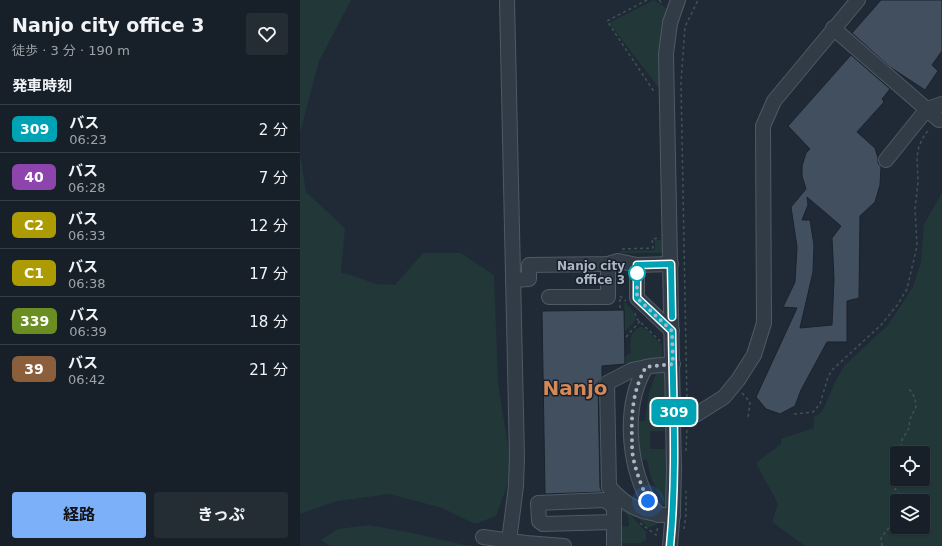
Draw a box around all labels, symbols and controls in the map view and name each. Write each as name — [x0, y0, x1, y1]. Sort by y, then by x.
button: heart — [246, 13, 288, 55]
text: Nanjo city office 3 — [12, 14, 205, 36]
text: 徒歩 · 3 分 · 190 m — [12, 43, 130, 58]
text: 発車時刻 — [12, 77, 72, 95]
text: バス — [69, 114, 99, 132]
text: 309 — [20, 121, 49, 137]
text: 2 分 — [259, 121, 288, 139]
text: 06:23 — [69, 132, 107, 147]
text: バス — [68, 162, 98, 180]
text: 40 — [24, 169, 44, 185]
text: 7 分 — [259, 169, 288, 187]
text: 06:28 — [68, 180, 105, 195]
text: バス — [68, 210, 98, 228]
text: C2 — [24, 217, 44, 233]
text: 12 分 — [249, 217, 288, 235]
text: 06:33 — [68, 228, 105, 243]
text: バス — [68, 258, 98, 276]
place label: Nanjo city office 3 — [557, 259, 625, 287]
marker: Nanjo city office 3 — [628, 264, 646, 282]
text: C1 — [24, 265, 44, 281]
text: 17 分 — [249, 265, 288, 283]
text: 06:38 — [68, 276, 105, 291]
text: バス — [69, 306, 99, 324]
text: 339 — [20, 313, 49, 329]
text: 18 分 — [249, 313, 288, 331]
text: 06:39 — [69, 324, 107, 339]
text: バス — [68, 354, 98, 372]
text: 39 — [24, 361, 44, 377]
text: 21 分 — [249, 361, 288, 379]
text: 06:42 — [68, 372, 105, 387]
district label: Nanjo — [542, 376, 608, 400]
line badge: 309 — [651, 399, 697, 425]
text: 309 — [659, 404, 689, 420]
map controls — [890, 446, 930, 534]
button: locate — [890, 446, 930, 486]
your location — [638, 491, 658, 511]
button: 経路 — [12, 492, 146, 538]
button: きっぷ — [154, 492, 288, 538]
button: layers — [890, 494, 930, 534]

